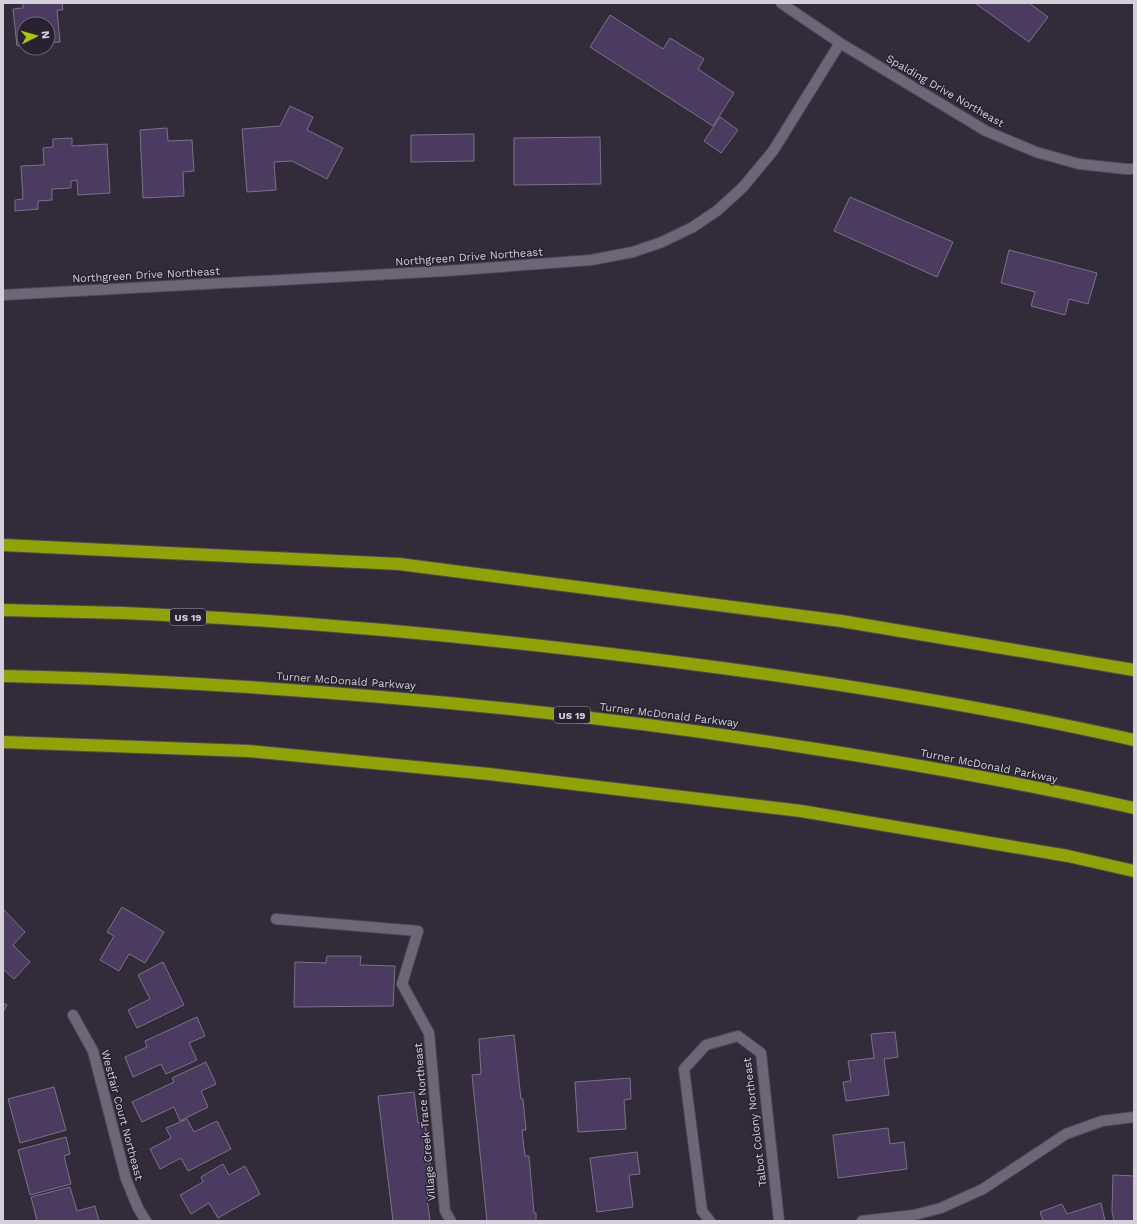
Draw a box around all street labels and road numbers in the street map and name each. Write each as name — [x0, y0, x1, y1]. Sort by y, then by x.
street label: Spalding Drive Northeast — [884, 52, 1007, 130]
street label: Northgreen Drive Northeast — [395, 245, 544, 269]
street label: Northgreen Drive Northeast — [72, 265, 221, 285]
road number: US 19 — [170, 609, 206, 625]
street label: Turner McDonald Parkway — [276, 670, 416, 692]
street label: Turner McDonald Parkway — [599, 700, 739, 730]
road number: US 19 — [554, 707, 590, 723]
street label: Turner McDonald Parkway — [919, 746, 1059, 786]
street label: Village Creek Trace Northeast — [412, 1042, 438, 1202]
street label: Westfair Court Northeast — [98, 1048, 146, 1182]
street label: Talbot Colony Northeast — [741, 1056, 769, 1187]

